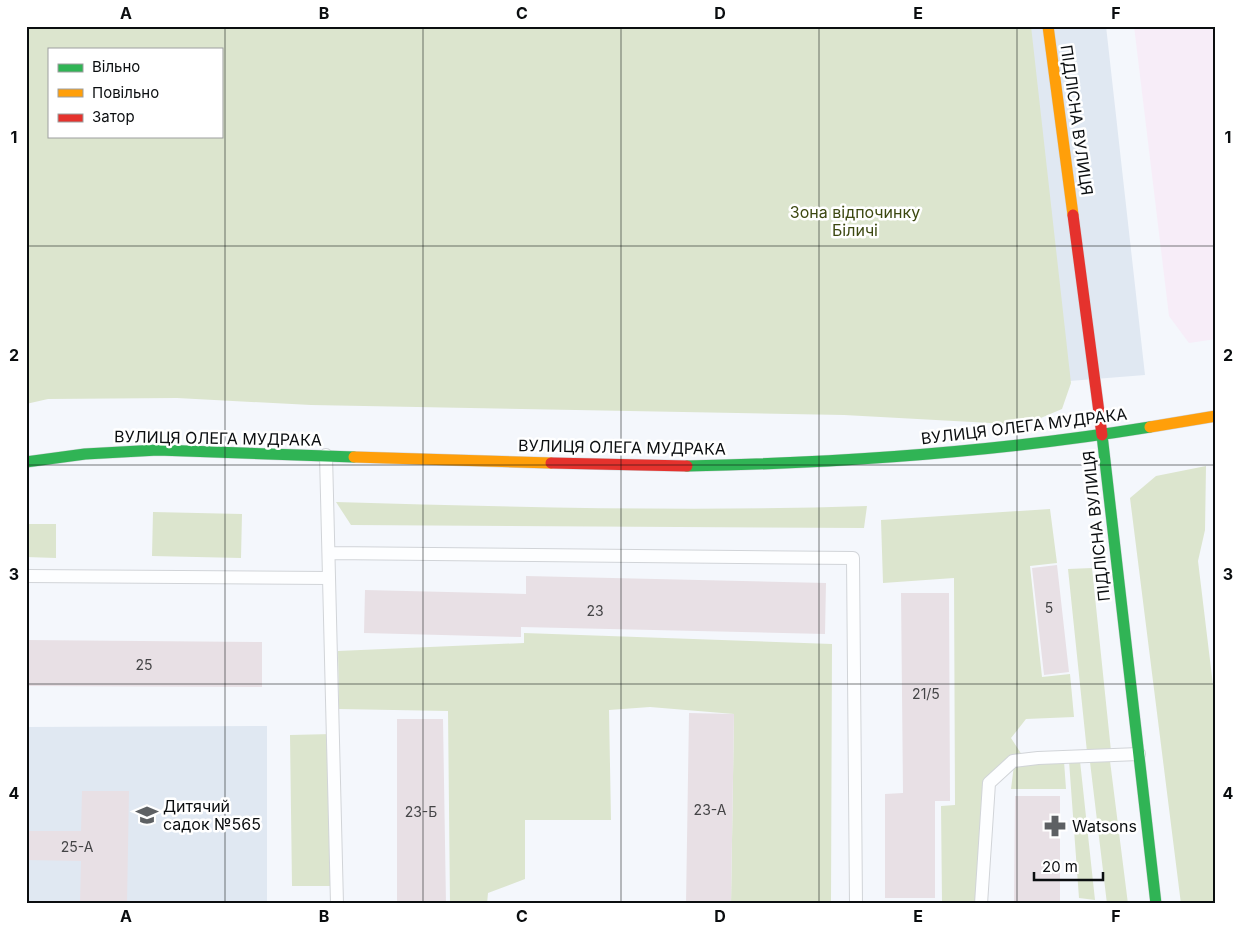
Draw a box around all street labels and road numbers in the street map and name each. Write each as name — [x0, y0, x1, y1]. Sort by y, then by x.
street label: ПІДЛІСНА ВУЛИЦЯ — [1057, 44, 1097, 196]
street label: ВУЛИЦЯ ОЛЕГА МУДРАКА — [920, 403, 1128, 449]
street label: ВУЛИЦЯ ОЛЕГА МУДРАКА — [114, 426, 322, 450]
street label: ВУЛИЦЯ ОЛЕГА МУДРАКА — [518, 435, 726, 459]
street label: ПІДЛІСНА ВУЛИЦЯ — [1078, 450, 1114, 602]

